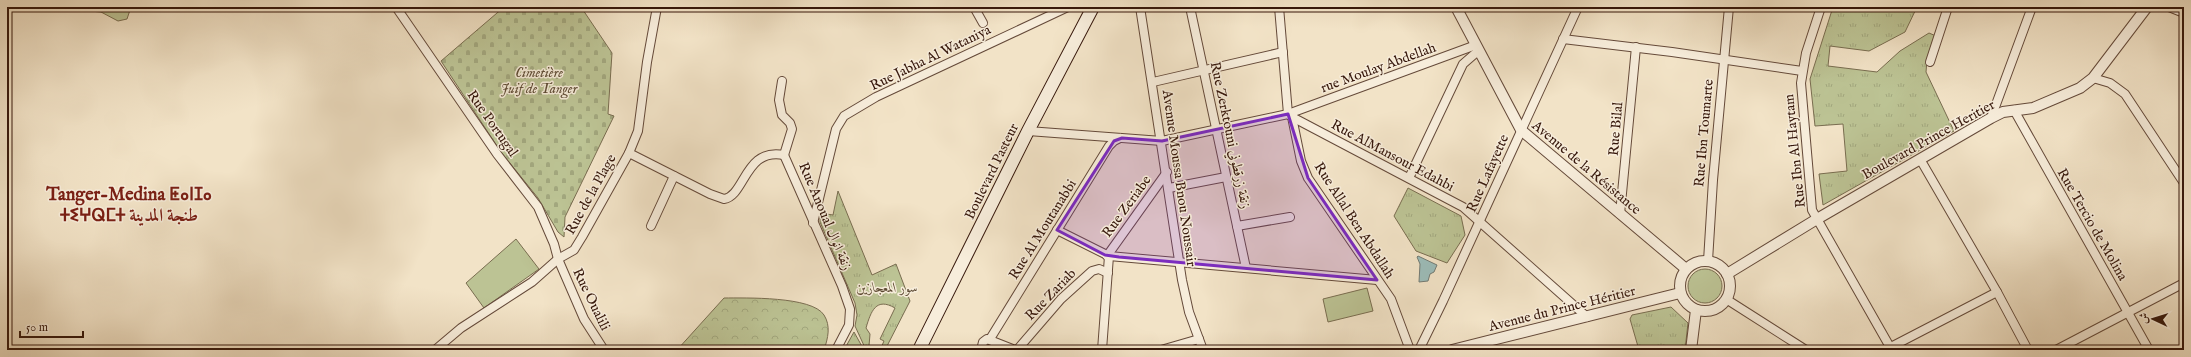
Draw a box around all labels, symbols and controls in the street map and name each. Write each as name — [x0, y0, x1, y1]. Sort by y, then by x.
street label: Rue Jabha Al Wataniya — [867, 20, 995, 95]
street label: rue Moulay Abdellah — [1318, 39, 1439, 97]
street label: Rue Zerktouni زنقة زرقطوني — [1204, 60, 1254, 211]
park label: Cimetière Juif de Tanger — [501, 64, 578, 99]
street label: Rue Ibn Toumarte — [1690, 78, 1718, 188]
street label: Rue Portugal — [463, 87, 522, 161]
street label: Avenue Moussa Bnou Noussair — [1158, 88, 1200, 268]
street label: Rue Ibn Al Haytam — [1780, 93, 1810, 209]
street label: Boulevard Prince Heritier — [1859, 96, 1998, 184]
street label: Rue Bilal — [1605, 101, 1627, 157]
street label: Rue AlMansour Edahbi — [1328, 116, 1457, 196]
street label: Avenue de la Résistance — [1527, 116, 1645, 219]
street label: Boulevard Pasteur — [961, 120, 1023, 222]
street label: Rue Lafayette — [1463, 131, 1513, 215]
street label: Rue de la Plage — [561, 151, 621, 238]
street label: Rue Allal Ben Abdallah — [1310, 159, 1399, 283]
street label: Rue Anoual زنقة انوال — [794, 160, 856, 273]
street label: Rue Tercio de Molina — [2053, 165, 2132, 285]
street label: Rue Zeriabe — [1098, 172, 1156, 241]
street label: Rue Al Moutanabbi — [1005, 176, 1081, 283]
district label: Tanger-Medina ⵟⴰⵏⵊⴰ ⵜⵉⵖⵕⵎⵜ طنجة المدينة — [45, 184, 212, 228]
street label: Rue Oualili — [568, 265, 614, 334]
street label: Rue Zariab — [1021, 265, 1080, 325]
park label: سور المعجازين — [856, 279, 918, 297]
street label: Avenue du Prince Héritier — [1486, 282, 1638, 336]
north arrow — [2133, 299, 2173, 339]
text: ش — [2137, 312, 2151, 324]
scale bar — [20, 313, 83, 339]
text: 50 m — [26, 320, 48, 335]

